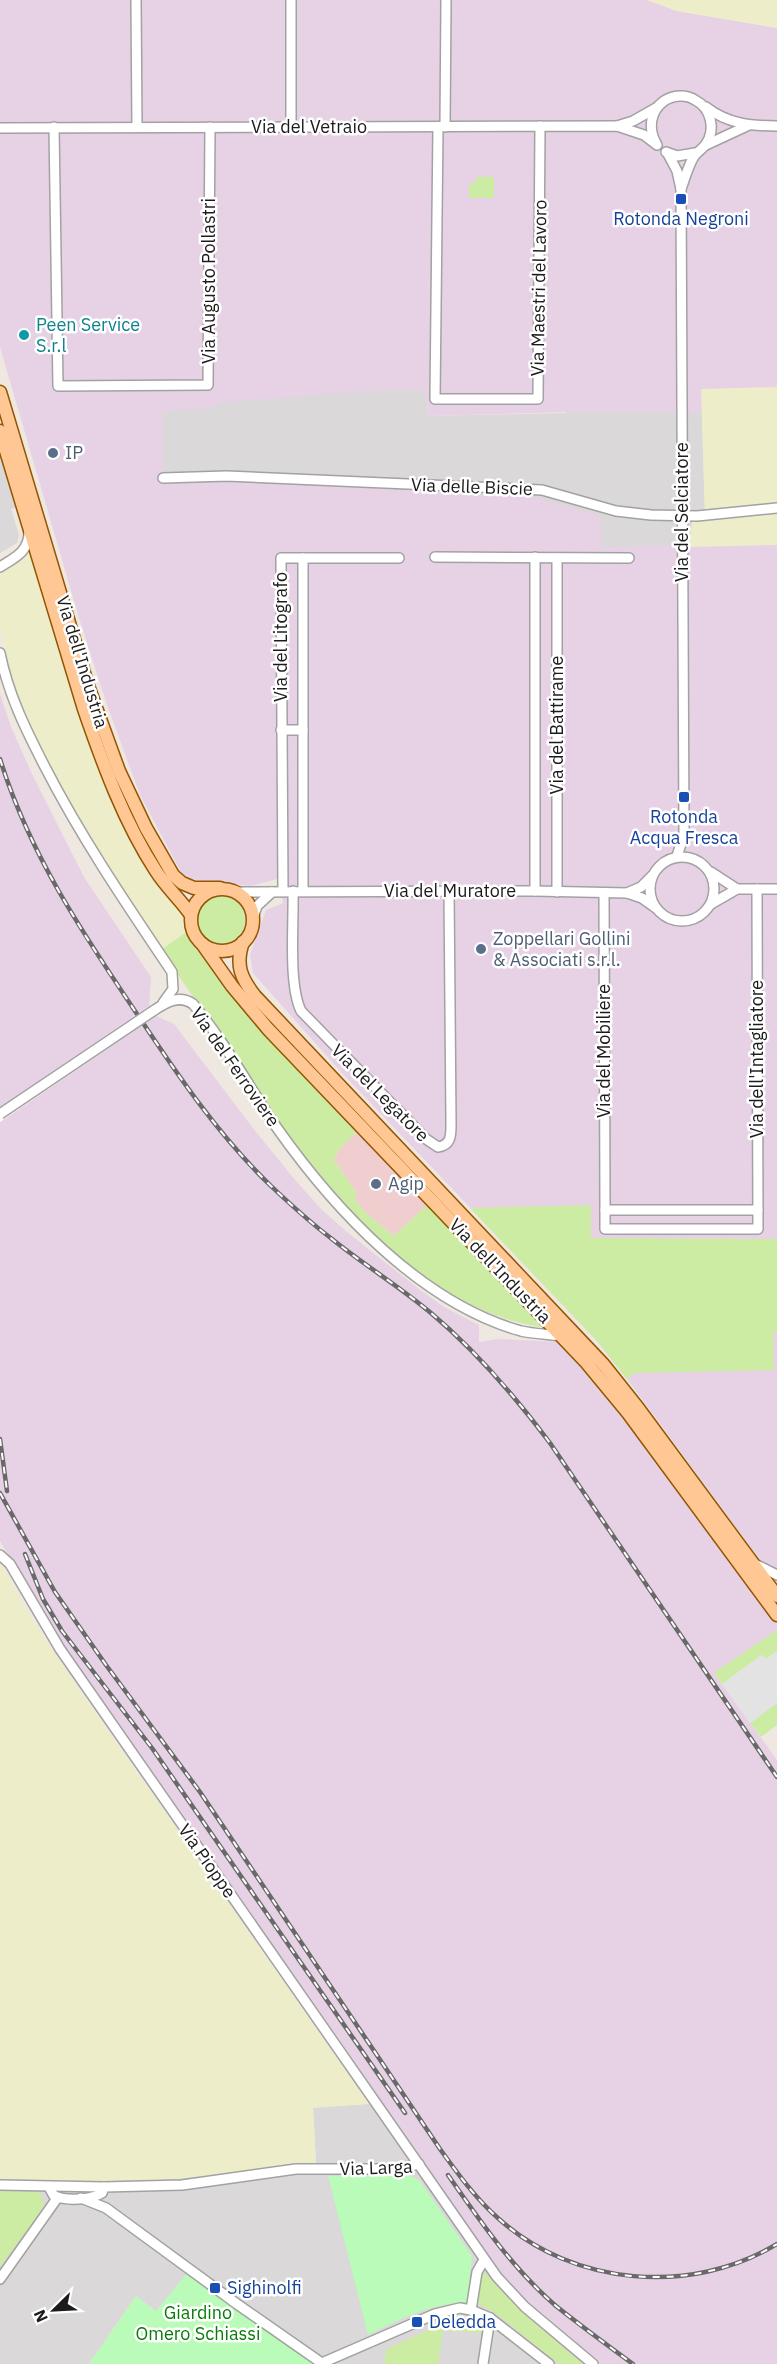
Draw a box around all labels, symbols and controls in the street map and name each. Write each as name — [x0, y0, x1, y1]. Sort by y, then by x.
street label: Via del Vetraio — [251, 115, 367, 138]
marker: Rotonda Negroni — [674, 192, 688, 206]
street label: Via Augusto Pollastri — [197, 198, 220, 364]
street label: Via Maestri del Lavoro — [525, 199, 552, 377]
place label: Rotonda Negroni — [613, 207, 749, 230]
place label: Peen Service S.r.l — [36, 313, 140, 357]
marker: Peen Service S.r.l — [17, 328, 31, 342]
place label: IP — [65, 441, 83, 464]
street label: Via del Selciatore — [670, 442, 693, 582]
marker: IP — [46, 446, 60, 460]
street label: Via delle Biscie — [411, 473, 533, 500]
street label: Via del Litografo — [269, 572, 292, 702]
street label: Via dell'Industria — [51, 593, 114, 731]
street label: Via del Battirame — [545, 655, 568, 794]
marker: Rotonda Acqua Fresca — [677, 790, 691, 804]
place label: Rotonda Acqua Fresca — [630, 805, 739, 849]
street label: Via del Muratore — [384, 879, 516, 902]
place label: Zoppellari Gollini & Associati s.r.l. — [493, 927, 630, 971]
marker: Zoppellari Gollini & Associati s.r.l. — [474, 942, 488, 956]
street label: Via dell'Intagliatore — [745, 980, 768, 1138]
street label: Via del Mobiliere — [592, 984, 615, 1118]
street label: Via del Ferroviere — [186, 1002, 285, 1131]
street label: Via del Legatore — [327, 1039, 434, 1147]
place label: Agip — [388, 1172, 424, 1195]
marker: Agip — [369, 1177, 383, 1191]
street label: Via dell'Industria — [444, 1213, 557, 1328]
street label: Via Pioppe — [173, 1819, 241, 1902]
street label: Via Larga — [339, 2155, 413, 2180]
place label: Sighinolfi — [227, 2276, 302, 2299]
north arrow — [24, 2280, 84, 2340]
marker: Sighinolfi — [208, 2281, 222, 2295]
park label: Giardino Omero Schiassi — [136, 2301, 260, 2345]
text: N — [29, 2307, 52, 2325]
place label: Deledda — [429, 2310, 497, 2333]
marker: Deledda — [410, 2315, 424, 2329]

